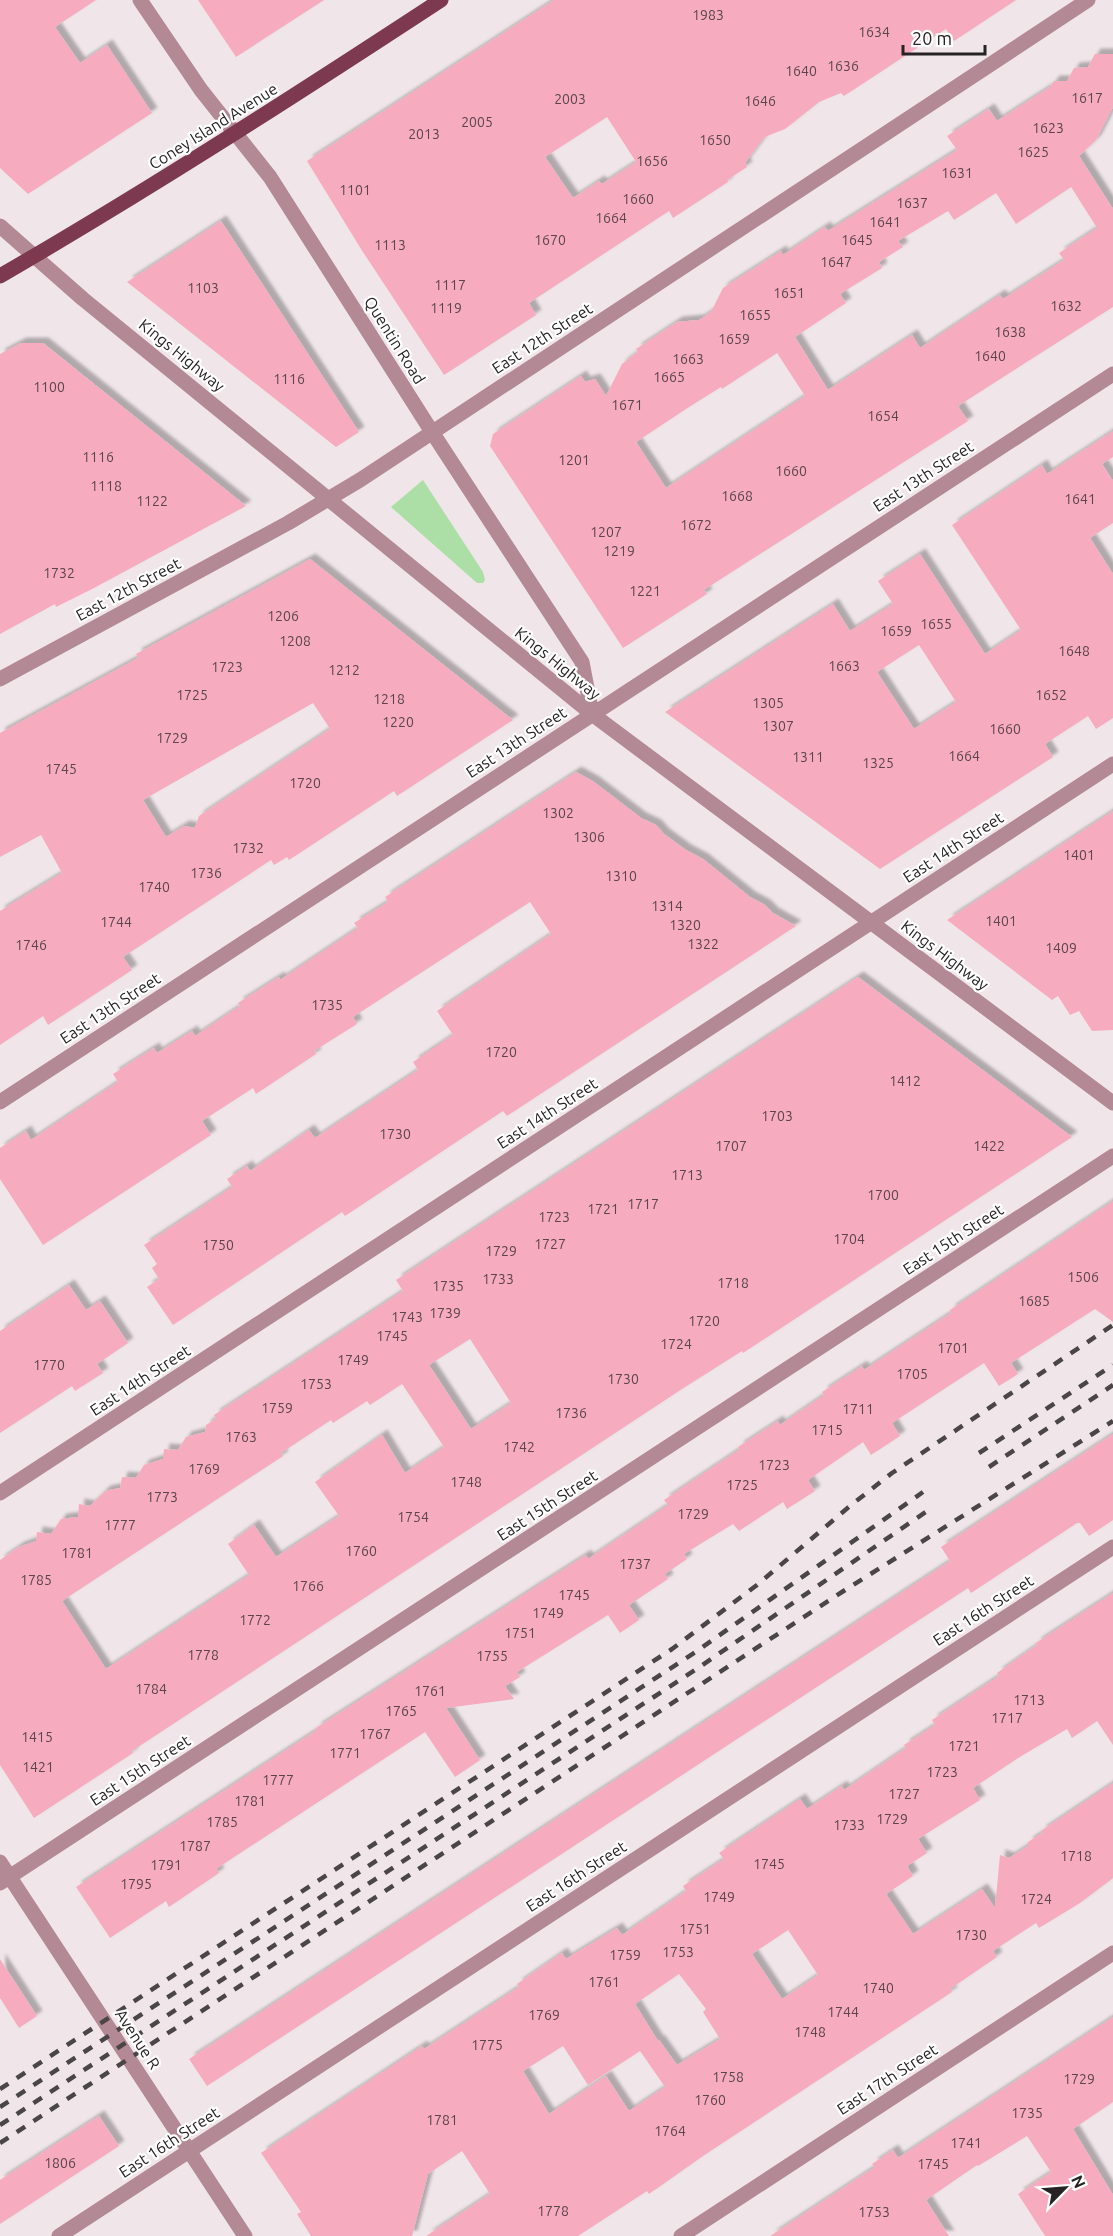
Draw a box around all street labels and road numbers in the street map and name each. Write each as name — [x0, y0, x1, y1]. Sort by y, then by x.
street label: Coney Island Avenue — [145, 79, 281, 173]
street label: Quentin Road — [361, 293, 429, 387]
street label: East 12th Street — [489, 299, 596, 377]
street label: Kings Highway — [136, 315, 229, 395]
street label: East 13th Street — [870, 437, 977, 515]
street label: East 12th Street — [73, 554, 184, 624]
street label: Kings Highway — [512, 623, 605, 703]
street label: East 13th Street — [463, 703, 570, 781]
street label: East 14th Street — [900, 808, 1007, 886]
street label: Kings Highway — [898, 916, 992, 994]
street label: East 13th Street — [57, 969, 164, 1047]
street label: East 14th Street — [494, 1074, 601, 1152]
street label: East 15th Street — [900, 1200, 1007, 1278]
street label: East 14th Street — [87, 1341, 194, 1419]
street label: East 15th Street — [494, 1466, 601, 1544]
street label: East 16th Street — [930, 1571, 1037, 1649]
street label: East 15th Street — [87, 1731, 194, 1809]
street label: East 16th Street — [523, 1837, 630, 1915]
street label: Avenue R — [112, 2006, 164, 2072]
street label: East 17th Street — [834, 2040, 941, 2118]
street label: East 16th Street — [116, 2103, 223, 2181]

